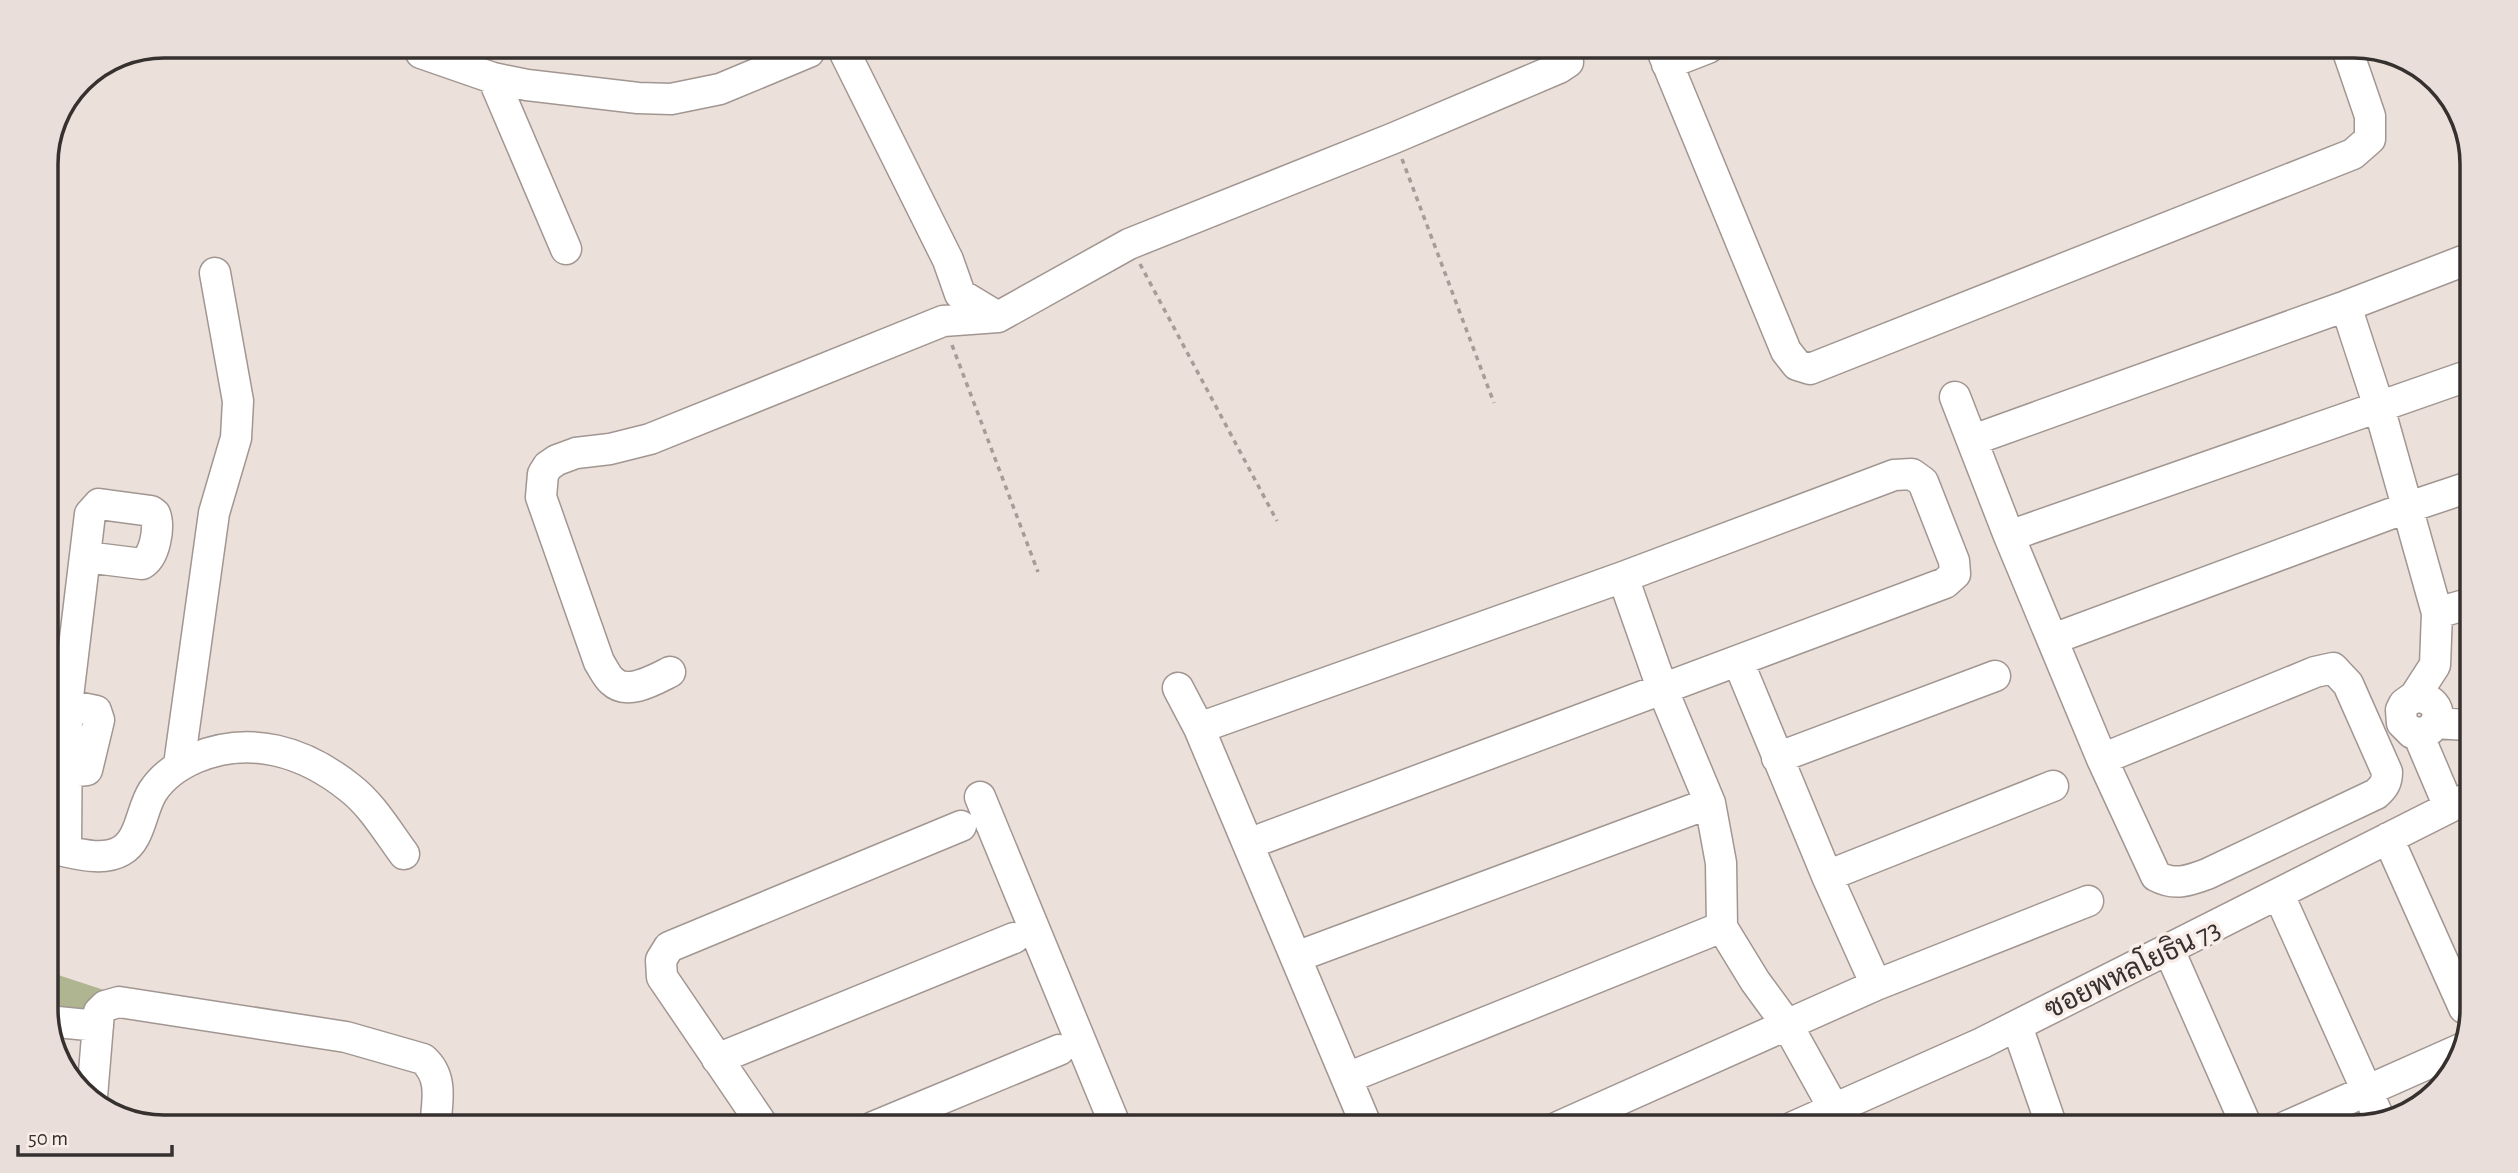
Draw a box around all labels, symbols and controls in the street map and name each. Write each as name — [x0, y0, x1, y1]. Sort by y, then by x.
street label: ซอยพหลโยธิน 73 — [2038, 909, 2225, 1024]
scale bar — [18, 1114, 172, 1158]
text: 50 m — [28, 1128, 68, 1149]

